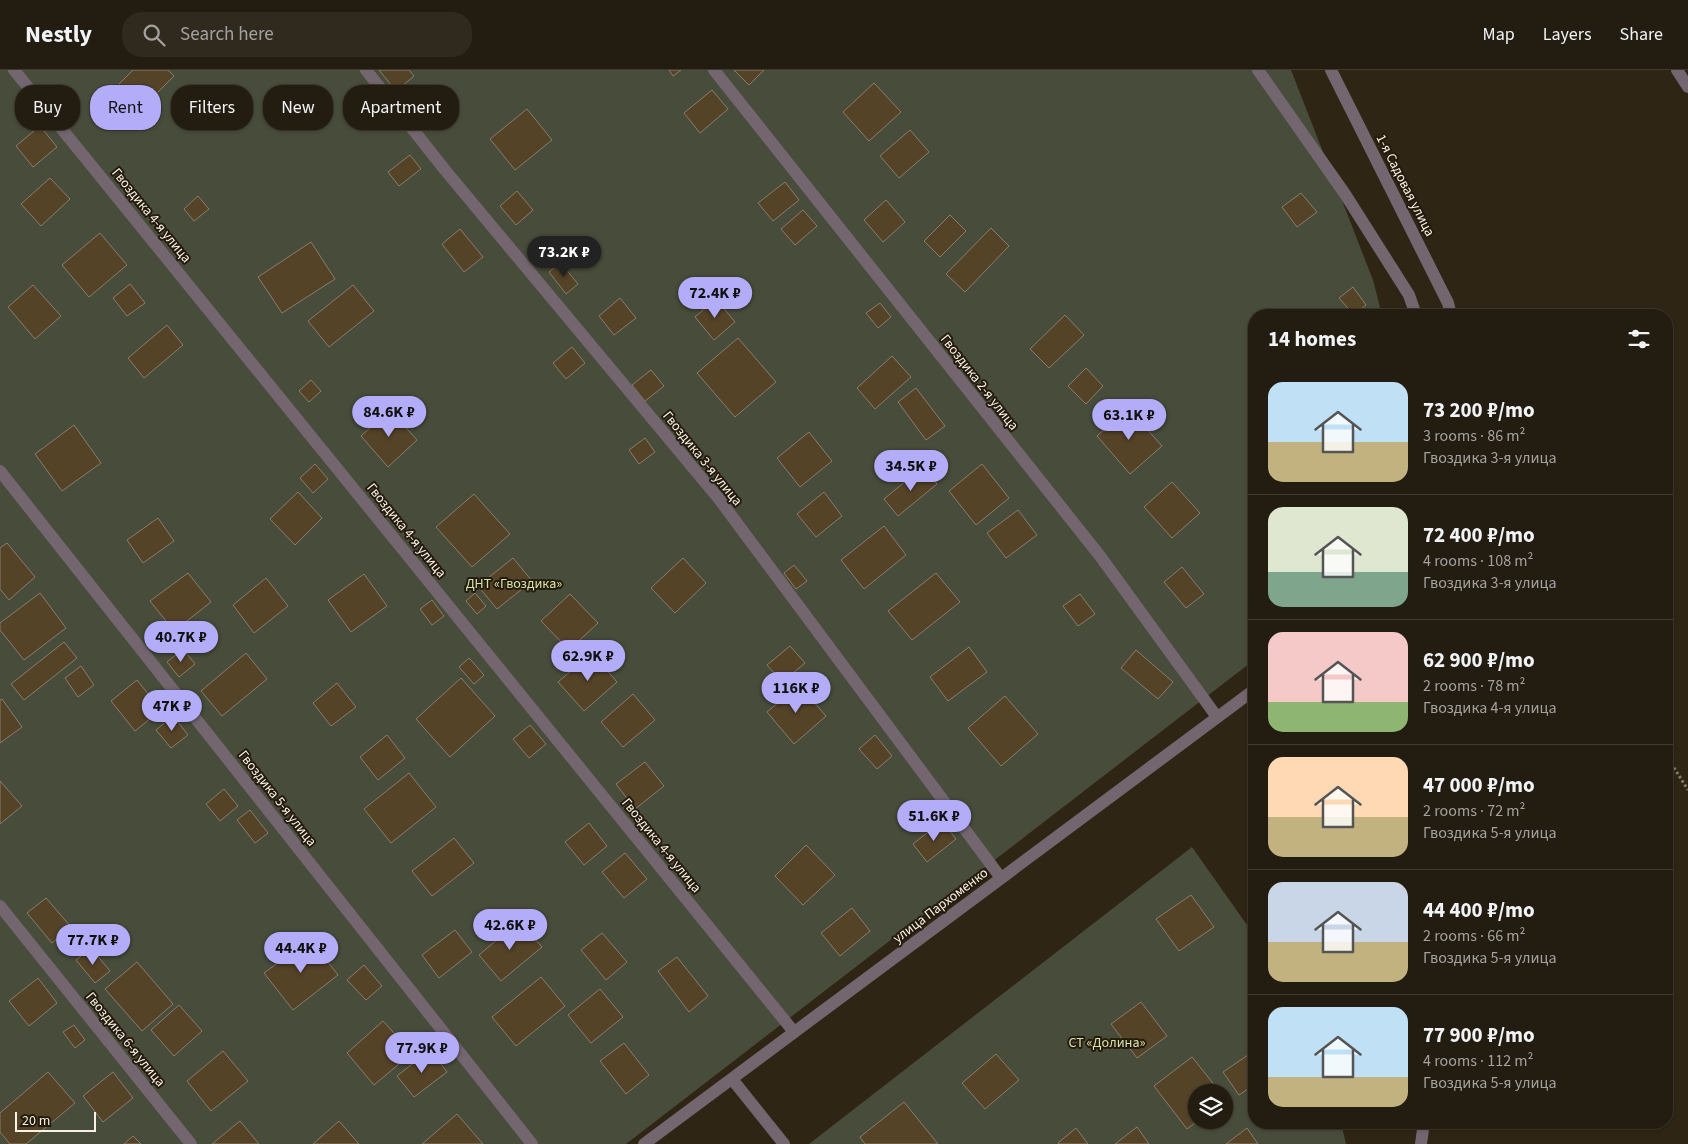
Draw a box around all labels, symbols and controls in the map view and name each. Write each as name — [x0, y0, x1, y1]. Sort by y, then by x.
search box — [122, 12, 472, 57]
text: Nestly — [25, 17, 92, 52]
icon: search — [140, 21, 168, 49]
text: Search here — [180, 21, 274, 48]
text: Map — [1483, 22, 1515, 47]
text: Layers — [1543, 22, 1592, 47]
text: Share — [1620, 22, 1663, 47]
chip: Buy — [15, 85, 80, 130]
chip: Rent — [90, 85, 161, 130]
chip: Filters — [171, 85, 253, 130]
chip: New — [263, 85, 333, 130]
chip: Apartment — [343, 85, 459, 130]
street label: 1-я Садовая улица — [1371, 131, 1439, 240]
street label: Гвоздика 4-я улица — [107, 164, 196, 267]
pin: 73.2K ₽ — [518, 236, 610, 278]
text: 73.2K ₽ — [538, 241, 590, 263]
pin: 72.4K ₽ — [669, 276, 761, 319]
text: 72.4K ₽ — [689, 282, 741, 304]
text: 14 homes — [1268, 324, 1356, 354]
icon: filters — [1625, 325, 1653, 353]
street label: Гвоздика 2-я улица — [935, 330, 1023, 435]
text: 73 200 ₽/mo — [1423, 395, 1535, 425]
pin: 84.6K ₽ — [343, 396, 435, 438]
pin: 63.1K ₽ — [1083, 398, 1175, 441]
text: 84.6K ₽ — [363, 401, 415, 423]
icon: home — [1308, 402, 1368, 462]
text: 63.1K ₽ — [1103, 404, 1155, 426]
street label: Гвоздика 3-я улица — [658, 407, 747, 510]
text: 3 rooms · 86 m² — [1423, 425, 1525, 447]
text: Гвоздика 3-я улица — [1423, 447, 1557, 469]
pin: 34.5K ₽ — [865, 450, 957, 492]
text: 34.5K ₽ — [885, 455, 937, 477]
street label: Гвоздика 4-я улица — [362, 479, 451, 582]
text: 72 400 ₽/mo — [1423, 520, 1535, 550]
icon: home — [1308, 527, 1368, 587]
text: 4 rooms · 108 m² — [1423, 550, 1533, 572]
text: Гвоздика 3-я улица — [1423, 572, 1557, 594]
park label: ДНТ «Гвоздика» — [466, 574, 562, 594]
pin: 40.7K ₽ — [135, 620, 227, 663]
text: 40.7K ₽ — [155, 626, 207, 648]
pin: 62.9K ₽ — [542, 640, 634, 682]
text: 62.9K ₽ — [562, 645, 614, 667]
text: 62 900 ₽/mo — [1423, 645, 1535, 675]
icon: home — [1308, 652, 1368, 712]
pin: 116K ₽ — [755, 672, 837, 714]
text: 2 rooms · 78 m² — [1423, 675, 1525, 697]
text: 116K ₽ — [773, 677, 819, 699]
pin: 47K ₽ — [137, 690, 207, 732]
text: 47K ₽ — [153, 695, 191, 717]
text: Гвоздика 4-я улица — [1423, 697, 1557, 719]
street label: Гвоздика 5-я улица — [233, 746, 321, 851]
text: 47 000 ₽/mo — [1423, 770, 1535, 800]
icon: home — [1308, 777, 1368, 837]
street label: Гвоздика 4-я улица — [617, 794, 706, 897]
pin: 51.6K ₽ — [888, 800, 980, 842]
text: 2 rooms · 72 m² — [1423, 800, 1525, 822]
text: 51.6K ₽ — [908, 805, 960, 827]
text: Гвоздика 5-я улица — [1423, 822, 1557, 844]
street label: улица Пархоменко — [889, 863, 992, 948]
text: 44 400 ₽/mo — [1423, 895, 1535, 925]
icon: home — [1308, 902, 1368, 962]
pin: 42.6K ₽ — [464, 908, 556, 951]
text: 42.6K ₽ — [484, 914, 536, 936]
pin: 77.7K ₽ — [47, 924, 139, 966]
text: 2 rooms · 66 m² — [1423, 925, 1525, 947]
text: 77.7K ₽ — [67, 929, 119, 951]
pin: 44.4K ₽ — [255, 932, 347, 974]
text: 44.4K ₽ — [275, 937, 327, 959]
text: Гвоздика 5-я улица — [1423, 947, 1557, 969]
street label: Гвоздика 6-я улица — [81, 988, 170, 1091]
text: 77 900 ₽/mo — [1423, 1020, 1535, 1050]
icon: home — [1308, 1027, 1368, 1087]
pin: 77.9K ₽ — [376, 1032, 468, 1074]
park label: СТ «Долина» — [1069, 1033, 1145, 1053]
text: 77.9K ₽ — [396, 1037, 448, 1059]
text: 4 rooms · 112 m² — [1423, 1050, 1533, 1072]
text: Гвоздика 5-я улица — [1423, 1072, 1557, 1094]
map controls — [1188, 1084, 1233, 1129]
button: layers — [1188, 1084, 1233, 1129]
scale bar — [15, 1109, 96, 1132]
text: 20 m — [22, 1111, 50, 1131]

